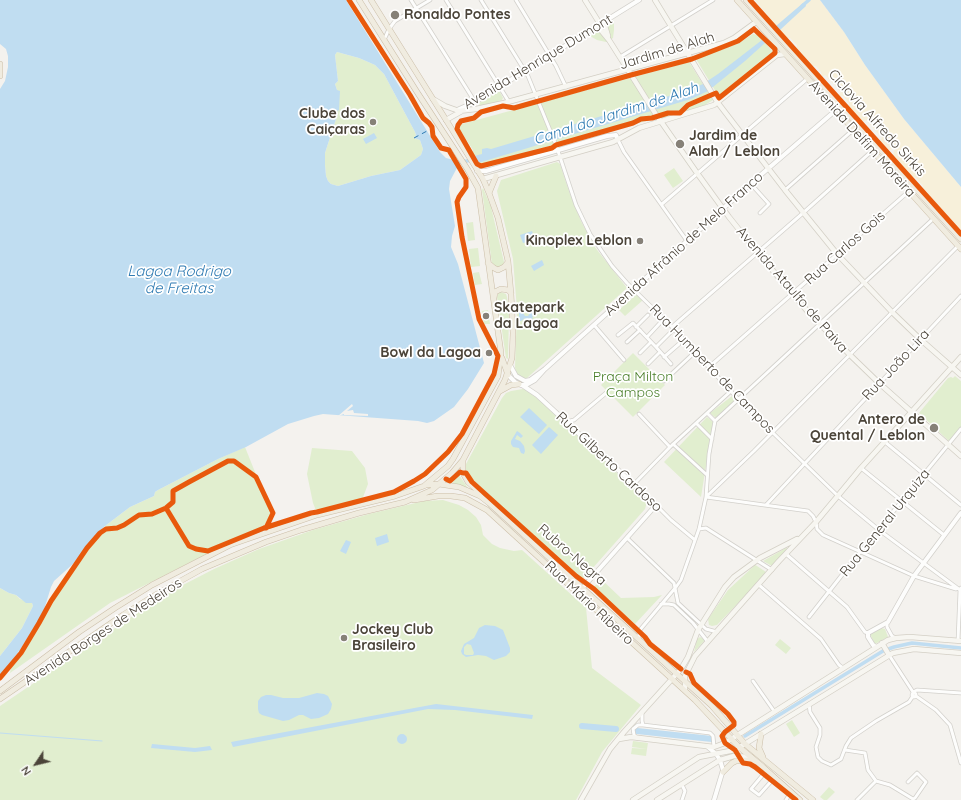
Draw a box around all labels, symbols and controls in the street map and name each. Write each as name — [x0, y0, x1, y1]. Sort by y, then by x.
place label: Ronaldo Pontes — [404, 7, 511, 23]
marker: Ronaldo Pontes — [389, 9, 401, 21]
street label: Avenida Henrique Dumont — [461, 11, 615, 113]
street label: Jardim de Alah — [617, 29, 717, 73]
street label: Ciclovia Alfredo Sirkis — [825, 66, 929, 180]
street label: Avenida Delfim Moreira — [805, 77, 919, 201]
water label: Canal do Jardim de Alah — [531, 79, 701, 149]
place label: Clube dos Caiçaras — [299, 106, 365, 138]
marker: Clube dos Caiçaras — [368, 117, 378, 127]
place label: Jardim de Alah / Leblon — [689, 128, 780, 160]
marker: Jardim de Alah / Leblon — [674, 138, 686, 150]
street label: Avenida Afrânio de Melo Franco — [601, 168, 767, 320]
street label: Rua Carlos Gois — [801, 208, 889, 288]
street label: Avenida Ataulfo de Paiva — [733, 223, 851, 357]
place label: Kinoplex Leblon — [525, 233, 632, 249]
marker: Kinoplex Leblon — [635, 236, 645, 246]
water label: Lagoa Rodrigo de Freitas — [127, 262, 231, 297]
place label: Skatepark da Lagoa — [494, 300, 565, 332]
street label: Rua Humberto de Campos — [646, 301, 778, 437]
marker: Skatepark da Lagoa — [481, 311, 491, 321]
street label: Rua João Lira — [859, 326, 933, 404]
place label: Bowl da Lagoa — [380, 345, 481, 361]
marker: Bowl da Lagoa — [484, 348, 494, 358]
park label: Praça Milton Campos — [593, 369, 673, 402]
street label: Rua Gilberto Cardoso — [552, 409, 666, 515]
place label: Antero de Quental / Leblon — [810, 412, 925, 444]
marker: Antero de Quental / Leblon — [928, 422, 940, 434]
street label: Rua General Urquiza — [836, 466, 934, 580]
street label: Rubro-Negra — [534, 521, 610, 589]
street label: Rua Mário Ribeiro — [541, 557, 637, 649]
street label: Avenida Borges de Medeiros — [21, 575, 185, 689]
place label: Jockey Club Brasileiro — [352, 622, 433, 654]
marker: Jockey Club Brasileiro — [339, 633, 349, 643]
north arrow — [16, 744, 56, 784]
text: N — [18, 764, 34, 778]

